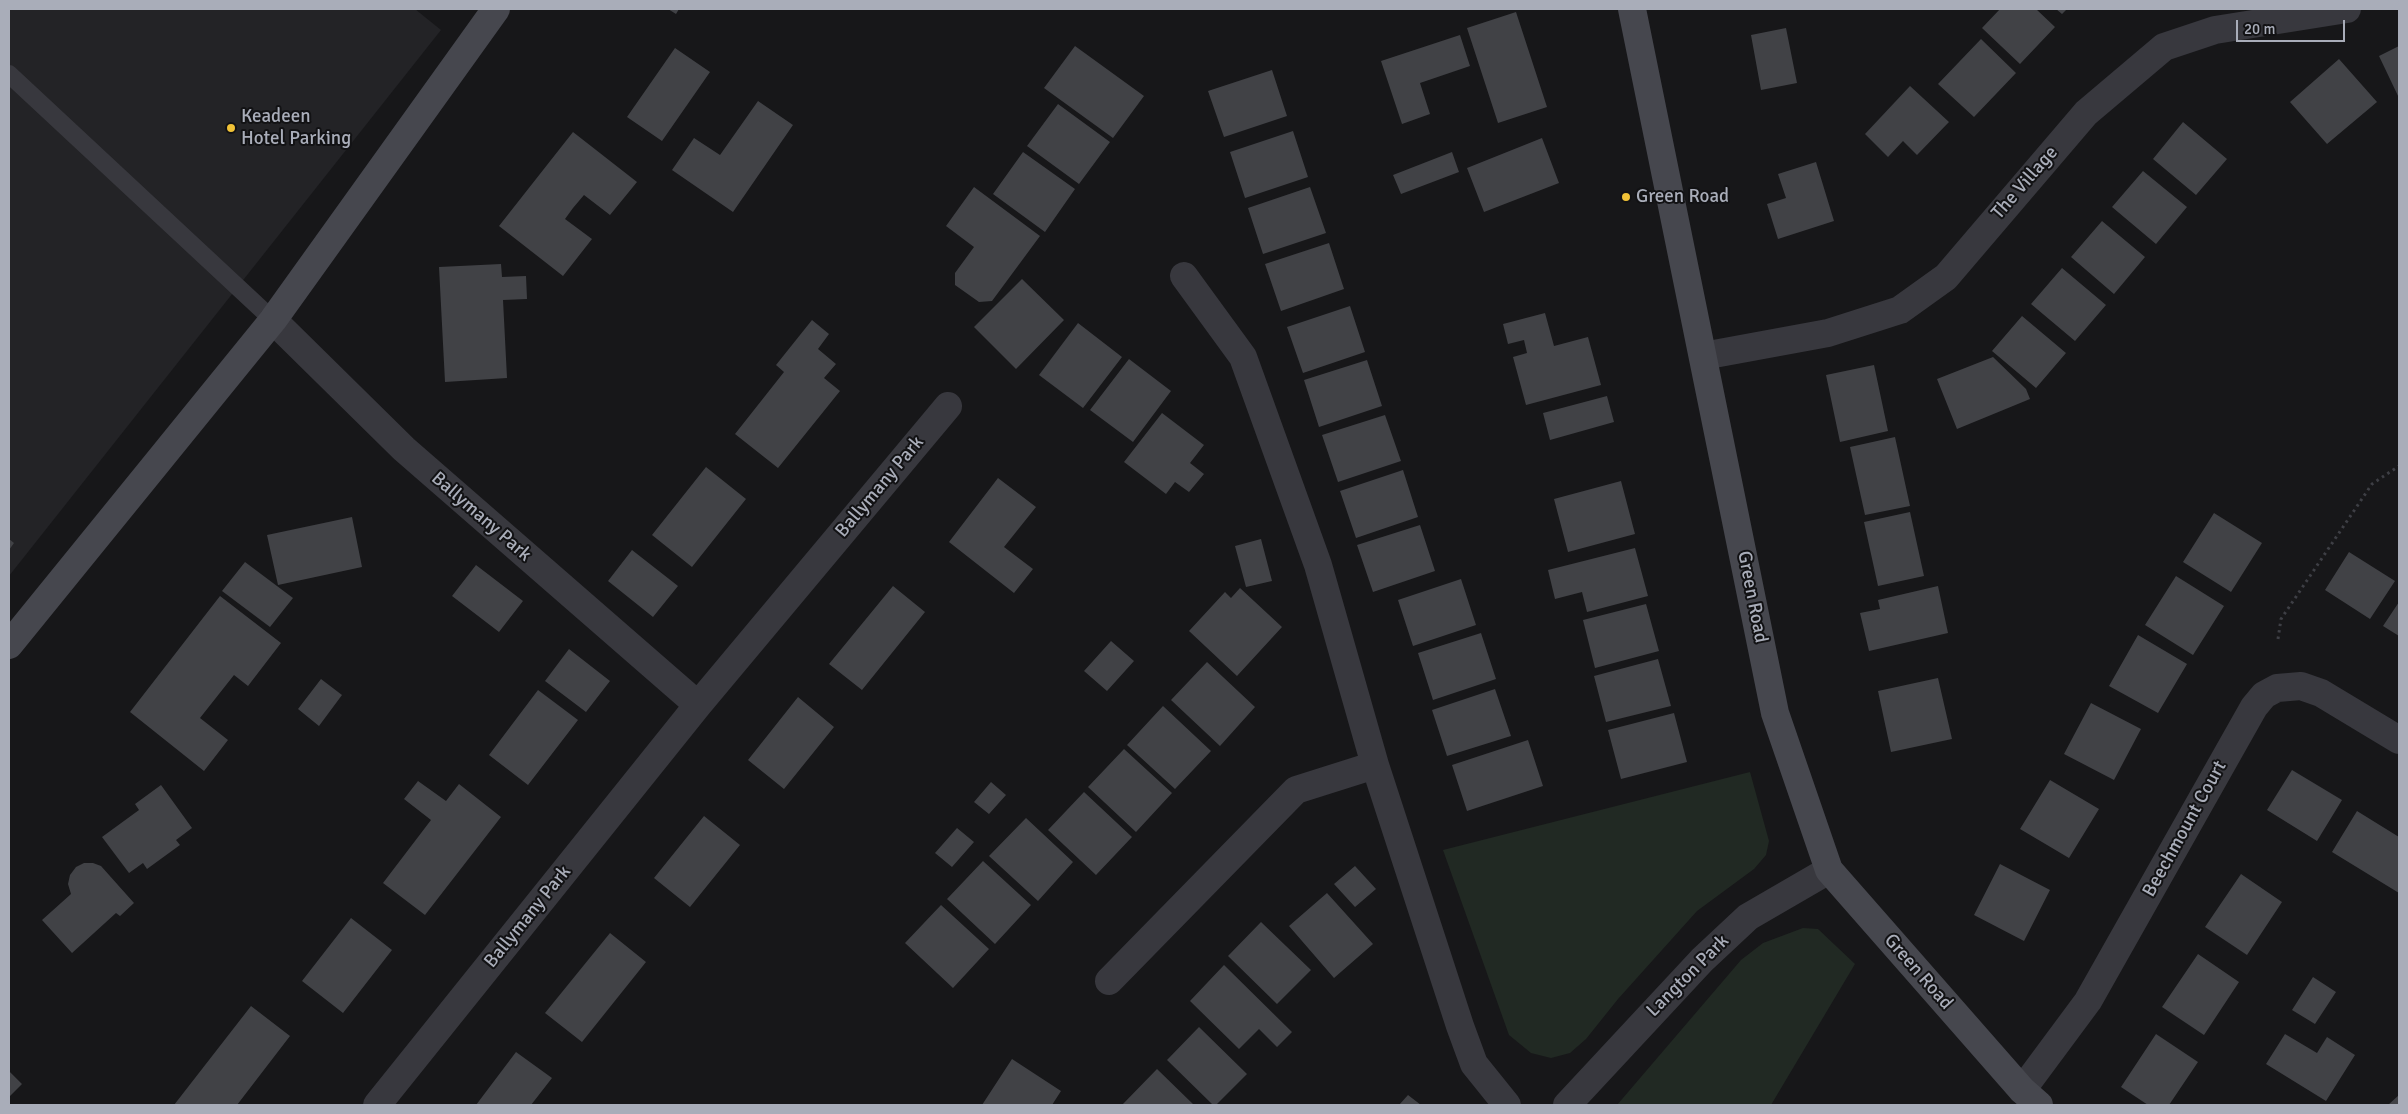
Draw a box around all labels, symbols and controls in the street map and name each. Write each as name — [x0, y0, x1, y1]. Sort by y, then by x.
scale bar — [2238, 10, 2347, 42]
text: 20 m — [2244, 20, 2275, 38]
place label: Keadeen Hotel Parking — [241, 106, 351, 150]
marker: Keadeen Hotel Parking — [225, 122, 237, 134]
street label: The Village — [1987, 142, 2063, 224]
place label: Green Road — [1636, 186, 1729, 208]
marker: Green Road — [1620, 191, 1632, 203]
street label: Ballymany Park — [831, 432, 929, 542]
street label: Ballymany Park — [426, 467, 536, 567]
street label: Green Road — [1732, 549, 1772, 645]
street label: Beechmount Court — [2138, 757, 2232, 901]
street label: Ballymany Park — [480, 861, 576, 973]
street label: Green Road — [1879, 929, 1957, 1015]
street label: Langton Park — [1642, 930, 1734, 1022]

